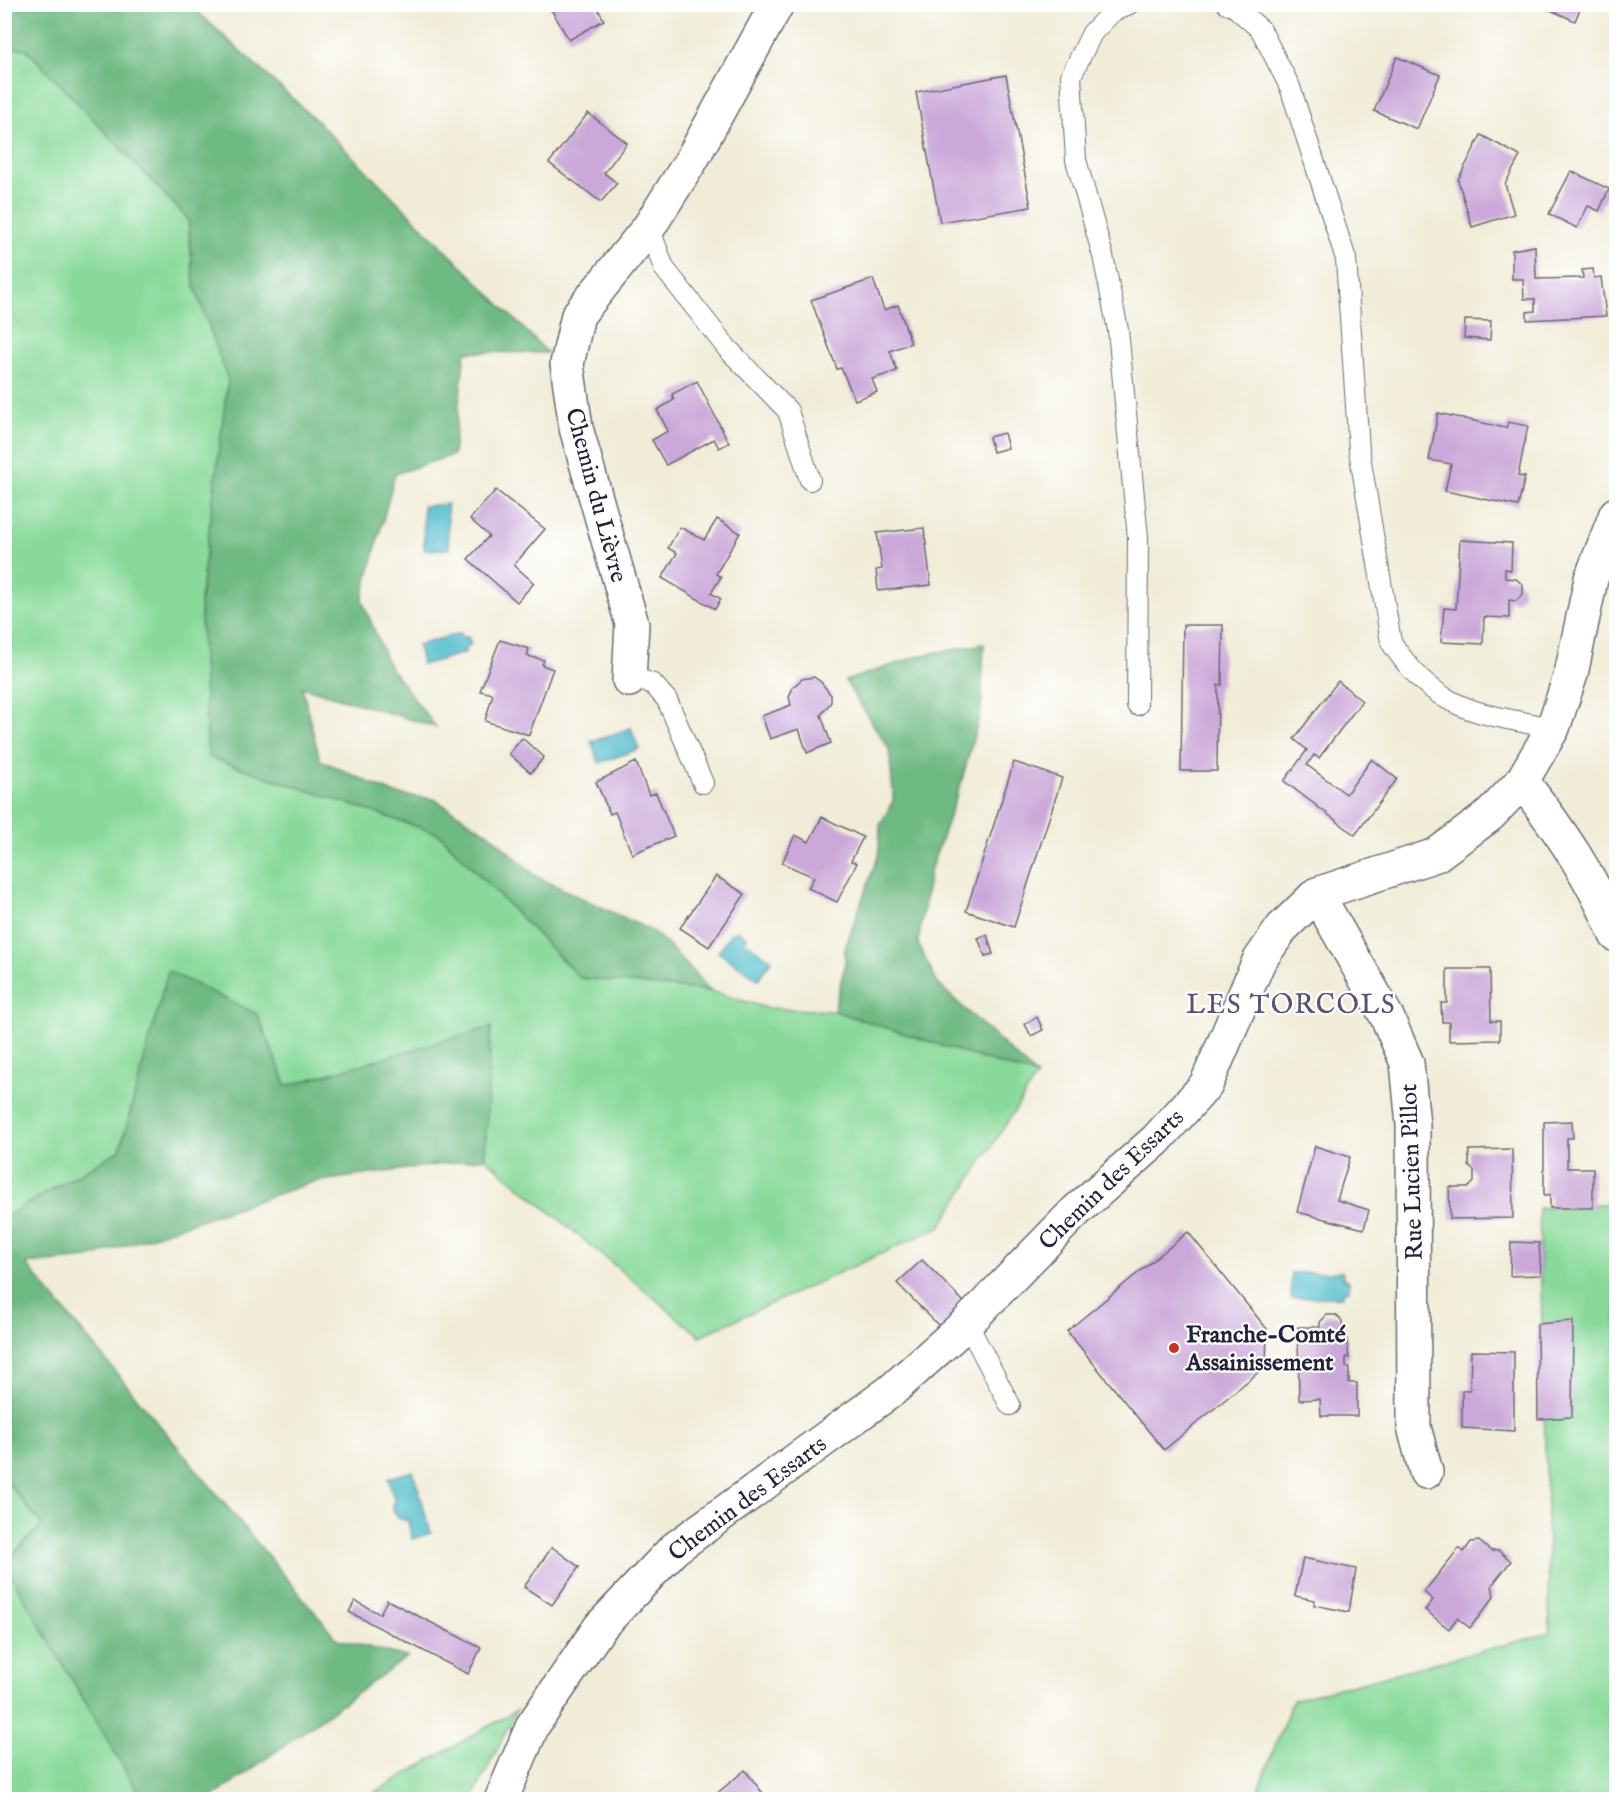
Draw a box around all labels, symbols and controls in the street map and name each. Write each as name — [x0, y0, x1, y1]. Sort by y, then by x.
street label: Chemin du Lièvre — [557, 405, 634, 586]
district label: LES TORCOLS — [1186, 989, 1396, 1023]
street label: Rue Lucien Pillot — [1394, 1083, 1431, 1261]
street label: Chemin des Essarts — [1033, 1103, 1191, 1257]
place label: Franche-Comté Assainissement — [1185, 1320, 1346, 1379]
marker: Franche-Comté Assainissement — [1167, 1341, 1181, 1355]
street label: Chemin des Essarts — [662, 1429, 833, 1569]

